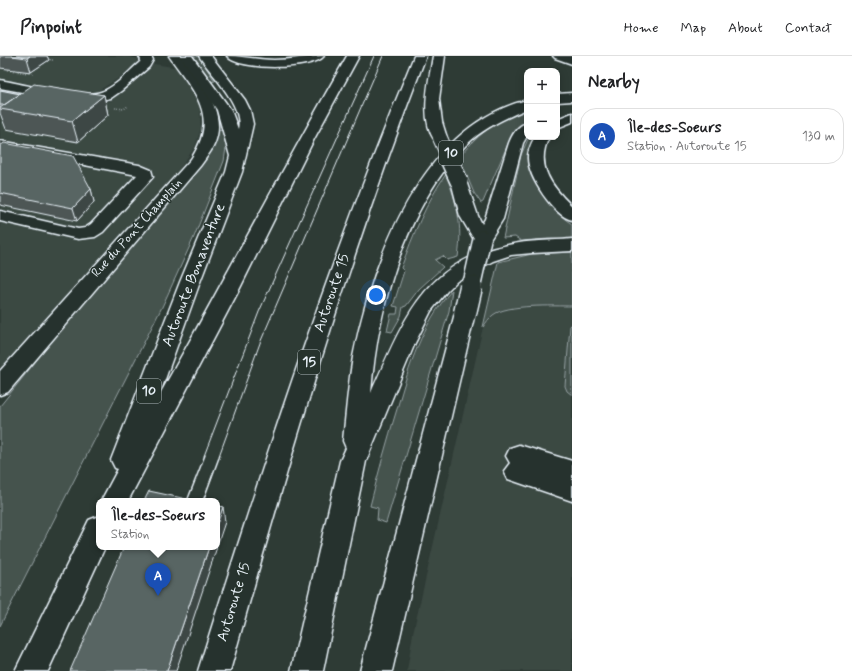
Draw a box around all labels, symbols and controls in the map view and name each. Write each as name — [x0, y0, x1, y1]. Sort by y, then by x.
text: Pinpoint — [20, 15, 82, 40]
text: Home — [624, 19, 658, 37]
text: Map — [680, 19, 706, 37]
text: About — [728, 19, 763, 37]
text: Contact — [785, 19, 832, 37]
map controls — [524, 68, 560, 140]
button: + — [524, 68, 560, 104]
text: Nearby — [588, 71, 640, 93]
button: − — [524, 104, 560, 140]
text: Île-des-Soeurs — [627, 118, 721, 138]
text: A — [598, 128, 606, 145]
text: 130 m — [802, 128, 835, 145]
text: Station · Autoroute 15 — [627, 138, 747, 155]
road number: 10 — [439, 141, 463, 165]
street label: Rue du Pont Champlain — [88, 175, 186, 281]
street label: Autoroute Bonaventure — [157, 201, 231, 349]
street label: Autoroute 15 — [309, 251, 355, 335]
your location — [366, 285, 386, 305]
road number: 15 — [298, 350, 320, 374]
road number: 10 — [137, 379, 161, 403]
popup — [96, 498, 220, 550]
text: Île-des-Soeurs — [111, 506, 205, 526]
text: Station — [111, 526, 149, 543]
street label: Autoroute 15 — [212, 560, 256, 644]
pin: A — [145, 563, 171, 596]

